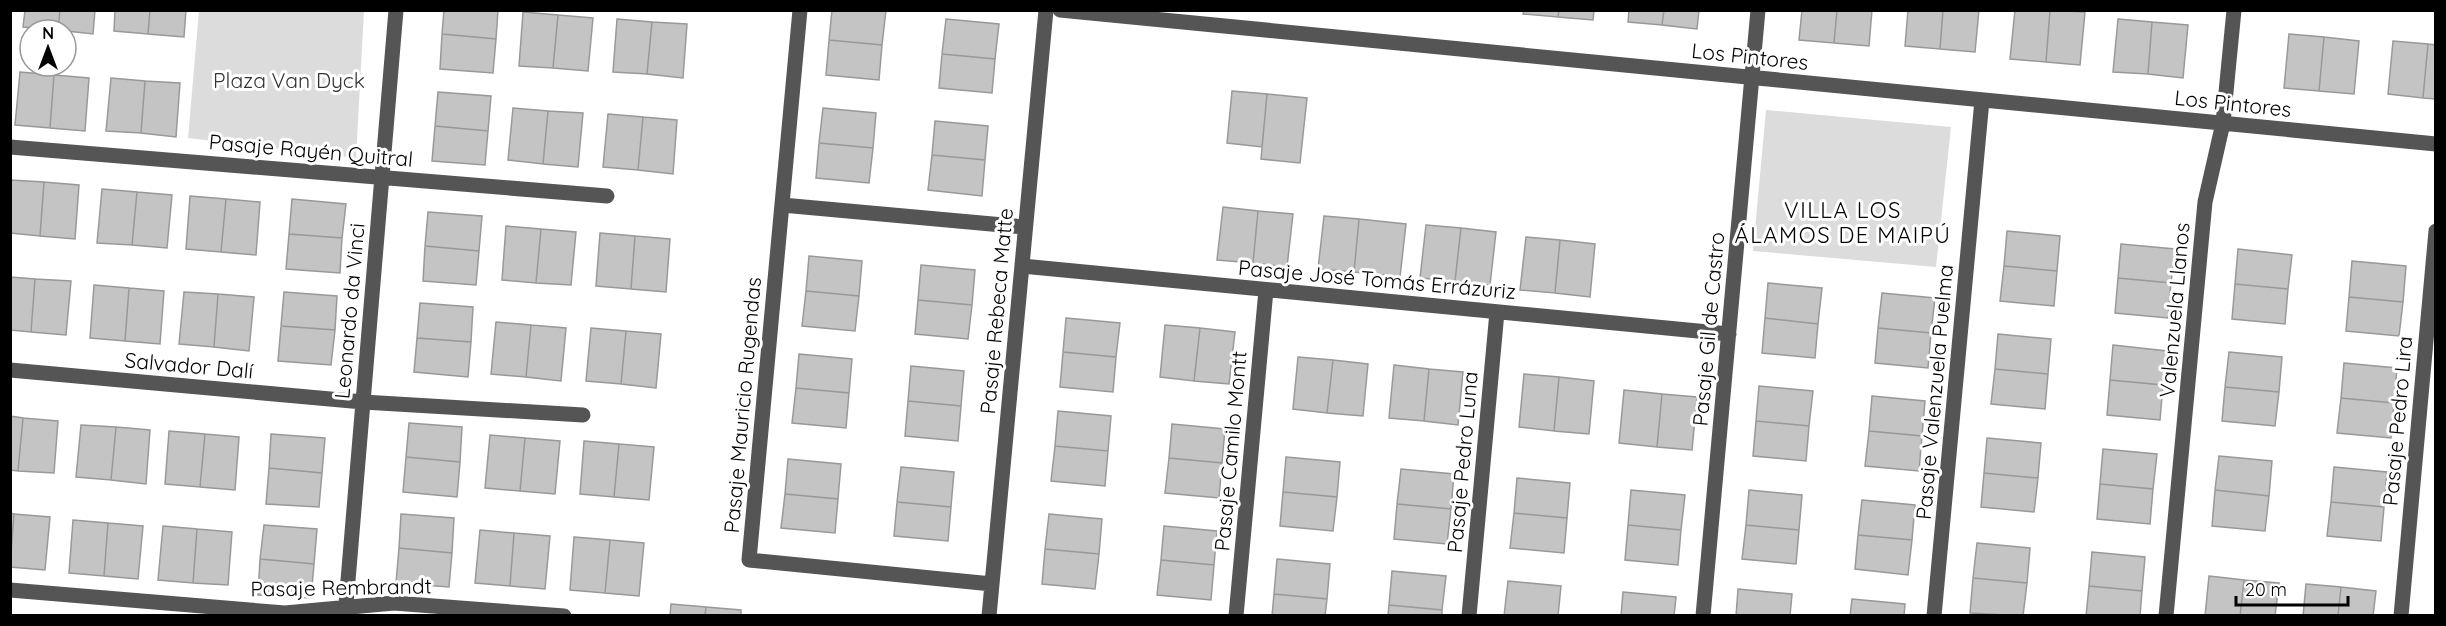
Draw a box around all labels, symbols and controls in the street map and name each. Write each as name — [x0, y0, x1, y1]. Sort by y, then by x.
north arrow — [18, 18, 78, 78]
text: N — [42, 23, 54, 43]
street label: Los Pintores — [1690, 37, 1810, 75]
park label: Plaza Van Dyck — [213, 67, 365, 93]
street label: Los Pintores — [2173, 84, 2293, 122]
street label: Pasaje Rayén Quitral — [208, 128, 414, 172]
district label: VILLA LOS ÁLAMOS DE MAIPÚ — [1734, 196, 1952, 249]
street label: Pasaje Rebeca Matte — [974, 207, 1018, 415]
street label: Valenzuela Llanos — [2153, 221, 2195, 399]
street label: Leonardo da Vinci — [328, 222, 370, 400]
street label: Pasaje Gil de Castro — [1687, 231, 1729, 427]
street label: Pasaje José Tomás Errázuriz — [1237, 254, 1517, 304]
street label: Pasaje Valenzuela Puelma — [1910, 263, 1958, 521]
street label: Pasaje Mauricio Rugendas — [718, 276, 766, 534]
street label: Pasaje Pedro Lira — [2377, 335, 2417, 507]
street label: Salvador Dalí — [124, 346, 255, 384]
street label: Pasaje Camilo Montt — [1208, 350, 1252, 552]
street label: Pasaje Pedro Luna — [1441, 370, 1483, 554]
scale bar — [2236, 569, 2348, 607]
street label: Pasaje Rembrandt — [250, 572, 432, 602]
text: 20 m — [2245, 578, 2287, 601]

